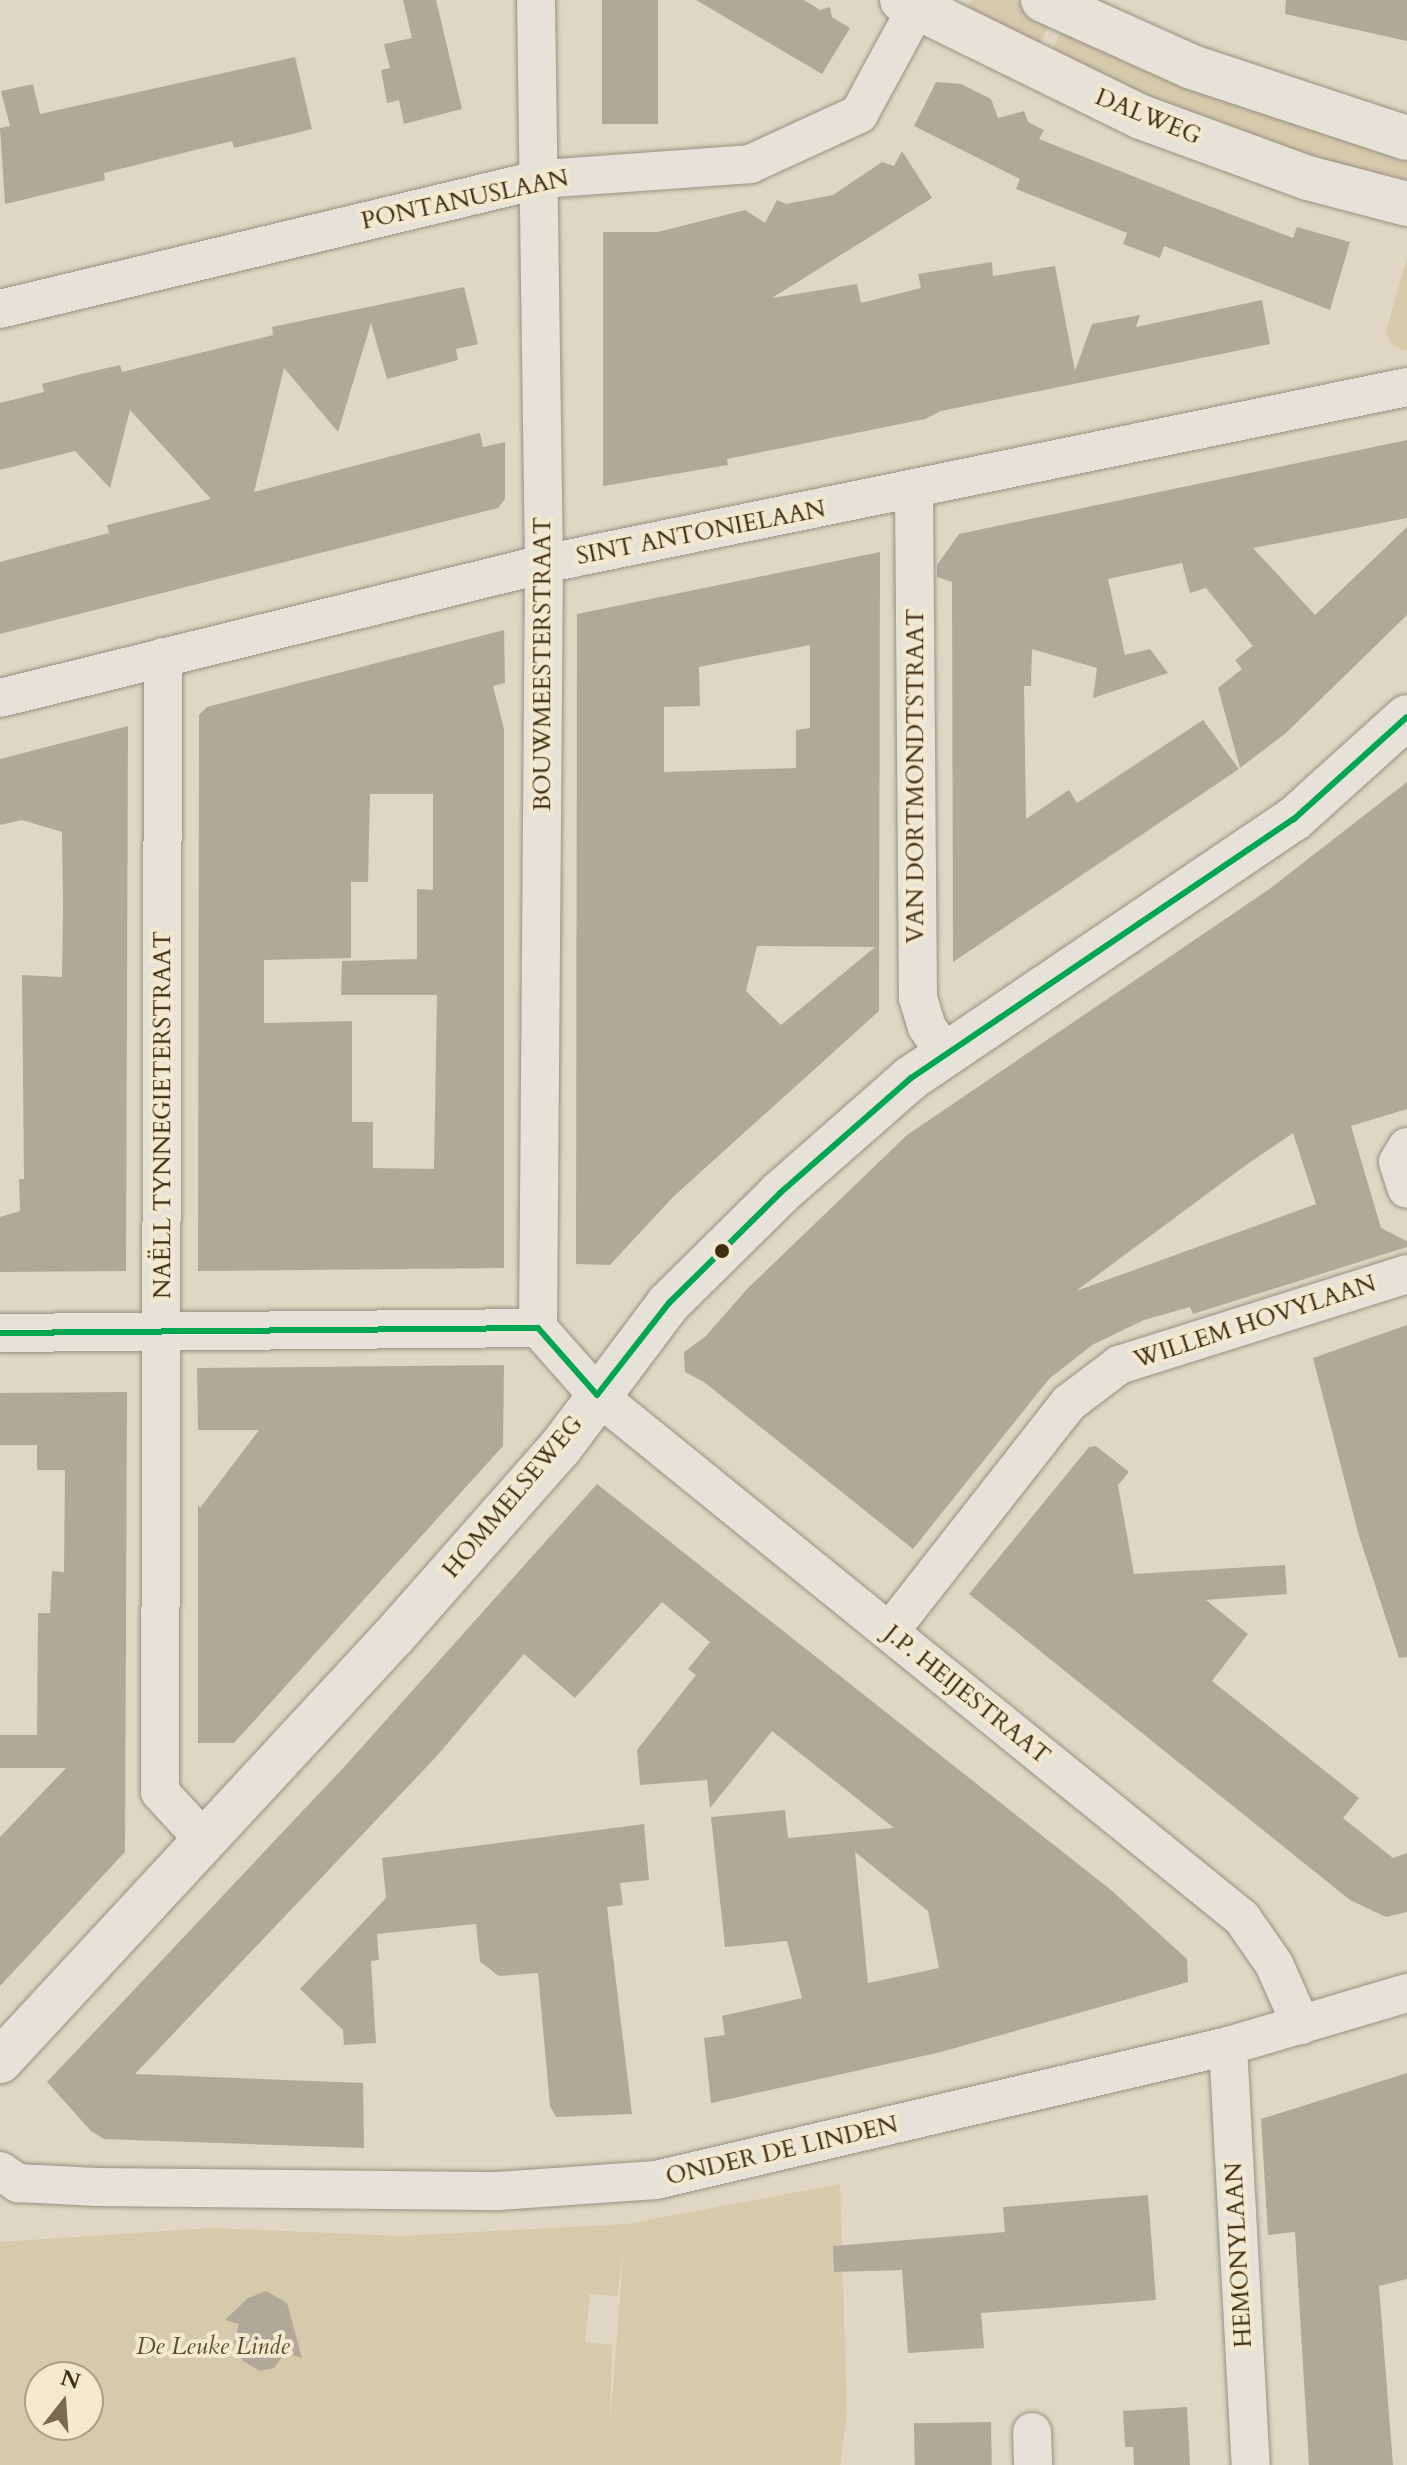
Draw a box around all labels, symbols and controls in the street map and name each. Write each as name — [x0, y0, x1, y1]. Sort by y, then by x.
street label: DALWEG — [1091, 83, 1205, 151]
street label: PONTANUSLAAN — [359, 164, 571, 236]
street label: SINT ANTONIELAAN — [574, 495, 828, 571]
street label: BOUWMEESTERSTRAAT — [529, 517, 557, 811]
street label: VAN DORTMONDTSTRAAT — [902, 608, 930, 944]
street label: NAËLL TYNNEGIETERSTRAAT — [149, 931, 177, 1299]
unlabelled marker — [714, 1243, 730, 1259]
street label: WILLEM HOVYLAAN — [1130, 1269, 1380, 1375]
street label: HOMMELSEWEG — [437, 1410, 589, 1584]
street label: J.P. HEIJESTRAAT — [878, 1619, 1056, 1771]
street label: ONDER DE LINDEN — [663, 2110, 901, 2192]
street label: HEMONYLAAN — [1220, 2162, 1258, 2348]
park label: De Leuke Linde — [136, 2333, 290, 2361]
north arrow — [24, 2361, 104, 2441]
text: N — [57, 2363, 84, 2397]

